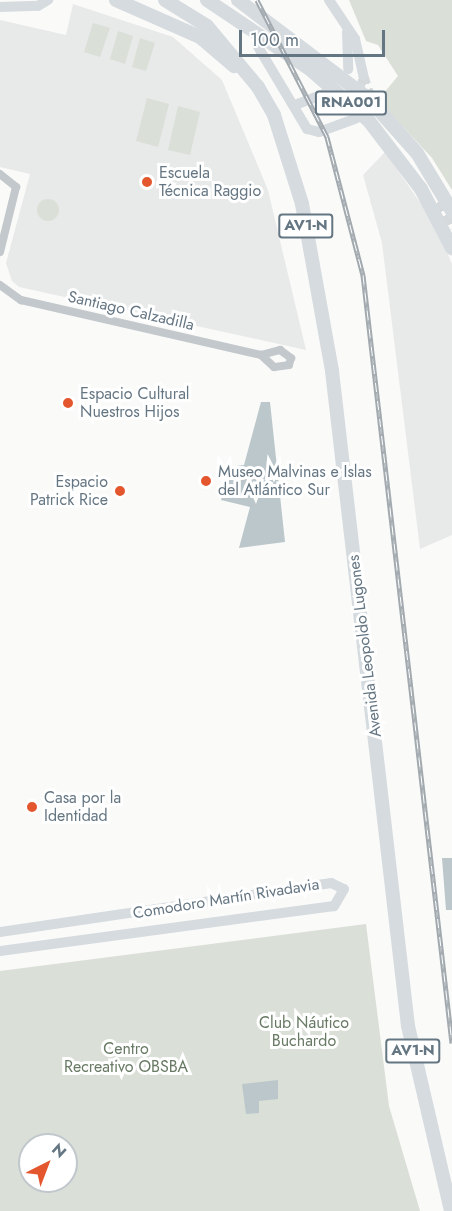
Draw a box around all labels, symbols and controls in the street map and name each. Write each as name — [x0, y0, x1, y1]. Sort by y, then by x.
scale bar — [242, 18, 388, 56]
text: 100 m — [250, 27, 299, 53]
road number: RNA001 — [314, 91, 388, 115]
place label: Escuela Técnica Raggio — [159, 163, 261, 201]
marker: Escuela Técnica Raggio — [140, 175, 154, 189]
road number: AV1-N — [278, 214, 334, 238]
street label: Santiago Calzadilla — [66, 287, 196, 335]
place label: Espacio Cultural Nuestros Hijos — [80, 384, 190, 422]
marker: Espacio Cultural Nuestros Hijos — [61, 396, 75, 410]
place label: Museo Malvinas e Islas del Atlántico Sur — [218, 462, 372, 500]
place label: Espacio Patrick Rice — [30, 472, 108, 510]
marker: Museo Malvinas e Islas del Atlántico Sur — [199, 474, 213, 488]
marker: Espacio Patrick Rice — [113, 484, 127, 498]
street label: Avenida Leopoldo Lugones — [344, 554, 386, 738]
place label: Casa por la Identidad — [44, 788, 121, 826]
marker: Casa por la Identidad — [25, 800, 39, 814]
street label: Comodoro Martín Rivadavia — [131, 875, 321, 923]
park label: Club Náutico Buchardo — [259, 1013, 349, 1051]
park label: Centro Recreativo OBSBA — [64, 1039, 188, 1077]
road number: AV1-N — [384, 1039, 442, 1063]
north arrow — [18, 1133, 78, 1193]
text: N — [47, 1138, 71, 1164]

